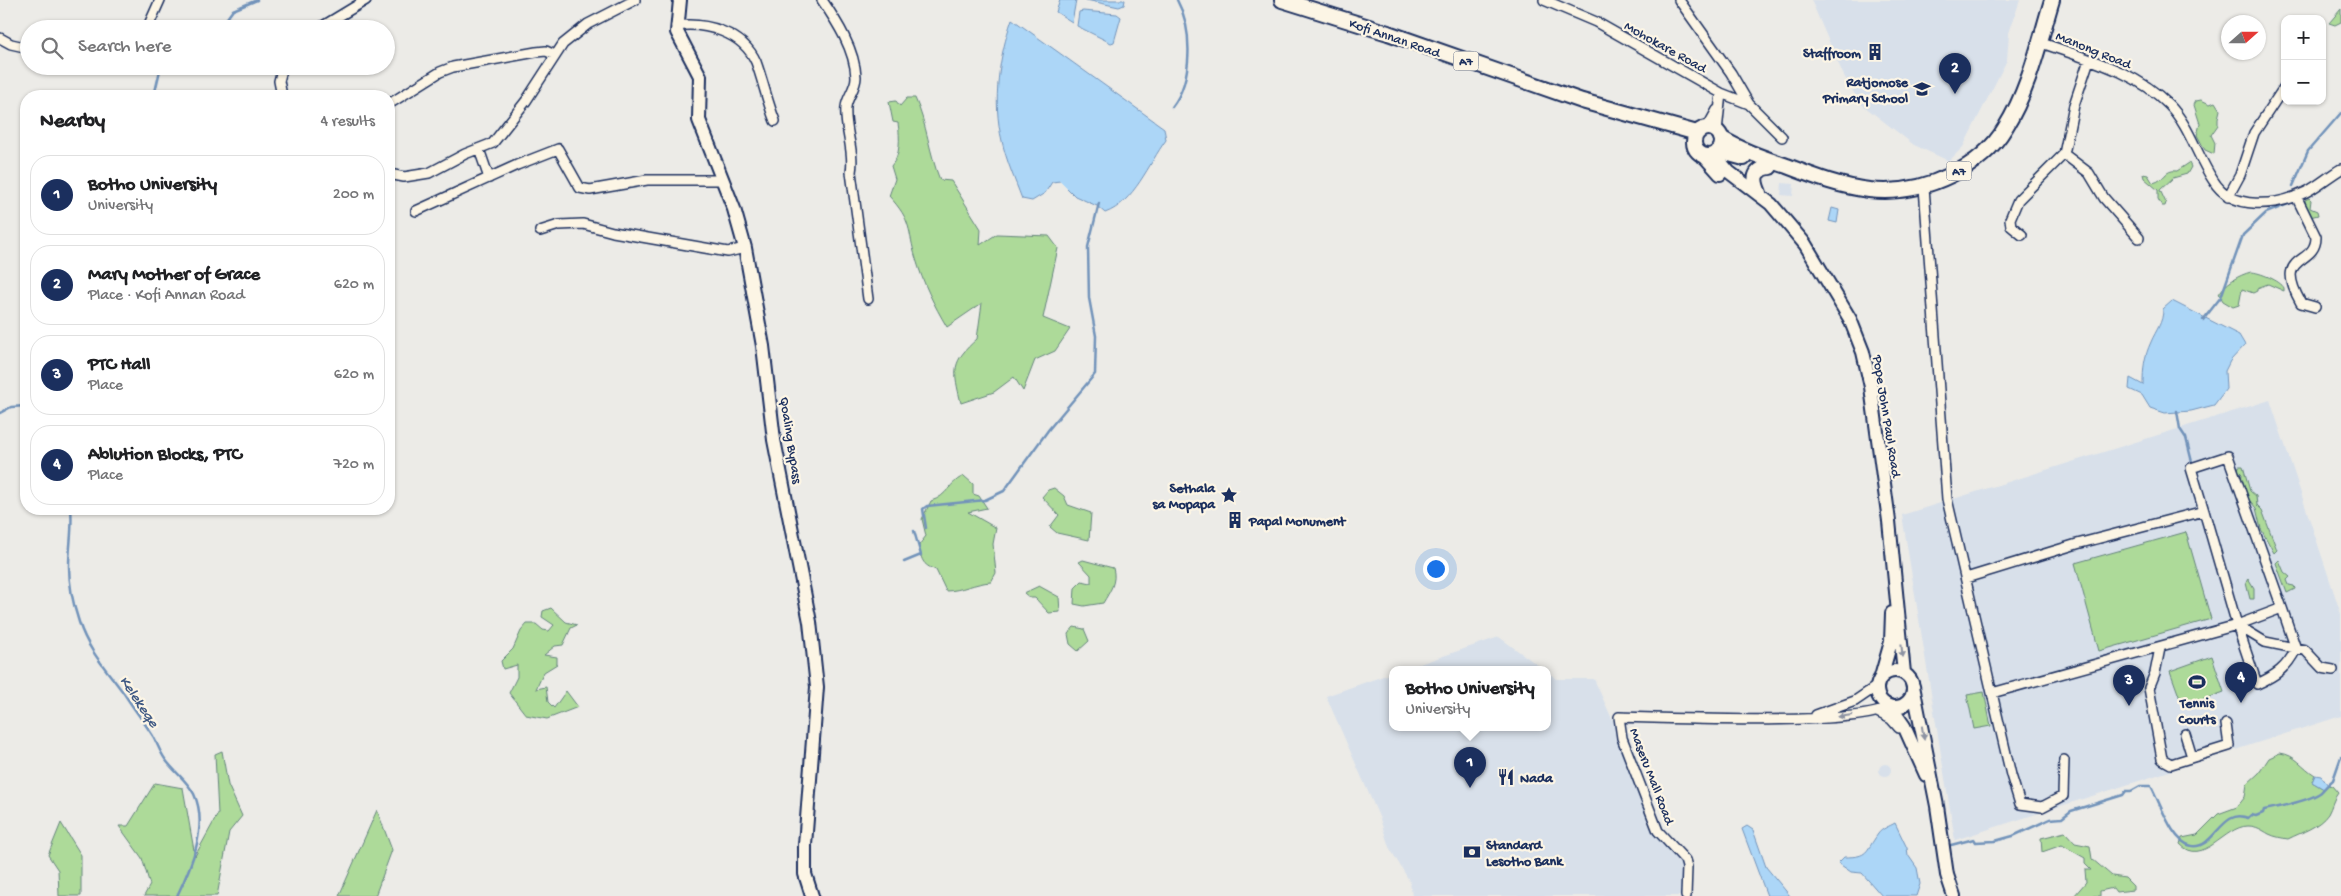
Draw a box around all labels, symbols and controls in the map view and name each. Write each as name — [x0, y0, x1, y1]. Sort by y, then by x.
north arrow — [2221, 15, 2266, 60]
map controls — [2281, 15, 2326, 105]
button: + — [2281, 15, 2326, 60]
street label: Kofi Annan Road — [1346, 16, 1444, 64]
street label: Mohokare Road — [1620, 18, 1711, 79]
search box — [20, 20, 395, 75]
street label: Manong Road — [2053, 28, 2135, 75]
icon: search — [38, 34, 66, 62]
text: Search here — [78, 36, 172, 59]
building icon: Staffroom — [1865, 42, 1885, 62]
place label: Staffroom — [1803, 46, 1861, 63]
road number: A7 — [1454, 51, 1478, 70]
pin: 2 — [1939, 53, 1971, 94]
button: − — [2281, 60, 2326, 105]
place label: Ratjomose Primary School — [1822, 75, 1909, 108]
school or university icon: Ratjomose Primary School — [1912, 79, 1932, 99]
text: Nearby — [40, 110, 105, 135]
text: 4 results — [320, 113, 375, 132]
road number: A7 — [1946, 162, 1972, 180]
text: Botho University — [88, 174, 217, 197]
text: 1 — [54, 186, 60, 205]
text: 200 m — [333, 186, 374, 205]
text: University — [88, 197, 153, 216]
text: Mary Mother of Grace — [88, 264, 260, 287]
text: 2 — [53, 276, 61, 295]
text: 620 m — [334, 276, 374, 295]
text: Place · Kofi Annan Road — [88, 287, 245, 306]
street label: Pope John Paul Road — [1867, 353, 1904, 481]
text: PTC Hall — [88, 354, 150, 377]
text: 3 — [53, 366, 61, 385]
text: 620 m — [334, 366, 374, 385]
text: Place — [88, 377, 123, 396]
street label: Qoaling Bypass — [774, 396, 805, 486]
text: Ablution Blocks, PTC — [88, 444, 242, 467]
text: 4 — [53, 456, 61, 475]
text: 720 m — [334, 456, 374, 475]
text: Place — [88, 467, 123, 486]
place label: Sethala sa Mopapa — [1152, 481, 1216, 514]
place icon: Sethala sa Mopapa — [1219, 485, 1239, 505]
building icon: Papal Monument — [1225, 510, 1245, 530]
place label: Papal Monument — [1248, 514, 1347, 531]
your location — [1423, 556, 1449, 582]
one-way arrow — [1898, 644, 1906, 660]
pin: 4 — [2225, 662, 2257, 703]
pin: 3 — [2113, 665, 2145, 706]
popup — [1389, 666, 1551, 731]
sports icon: Tennis Courts — [2187, 672, 2207, 692]
water label: Kelekeqe — [115, 673, 163, 732]
text: Botho University — [1405, 678, 1535, 701]
place label: Tennis Courts — [2177, 696, 2216, 729]
text: University — [1405, 701, 1470, 720]
one-way arrow — [1837, 712, 1853, 720]
street label: Maseru Mall Road — [1624, 726, 1678, 829]
one-way arrow — [1919, 726, 1927, 742]
pin: 1 — [1454, 747, 1486, 788]
restaurant icon: Nada — [1496, 767, 1516, 787]
place label: Nada — [1520, 771, 1554, 788]
place label: Standard Lesotho Bank — [1486, 838, 1564, 871]
bank icon: Standard Lesotho Bank — [1462, 842, 1482, 862]

